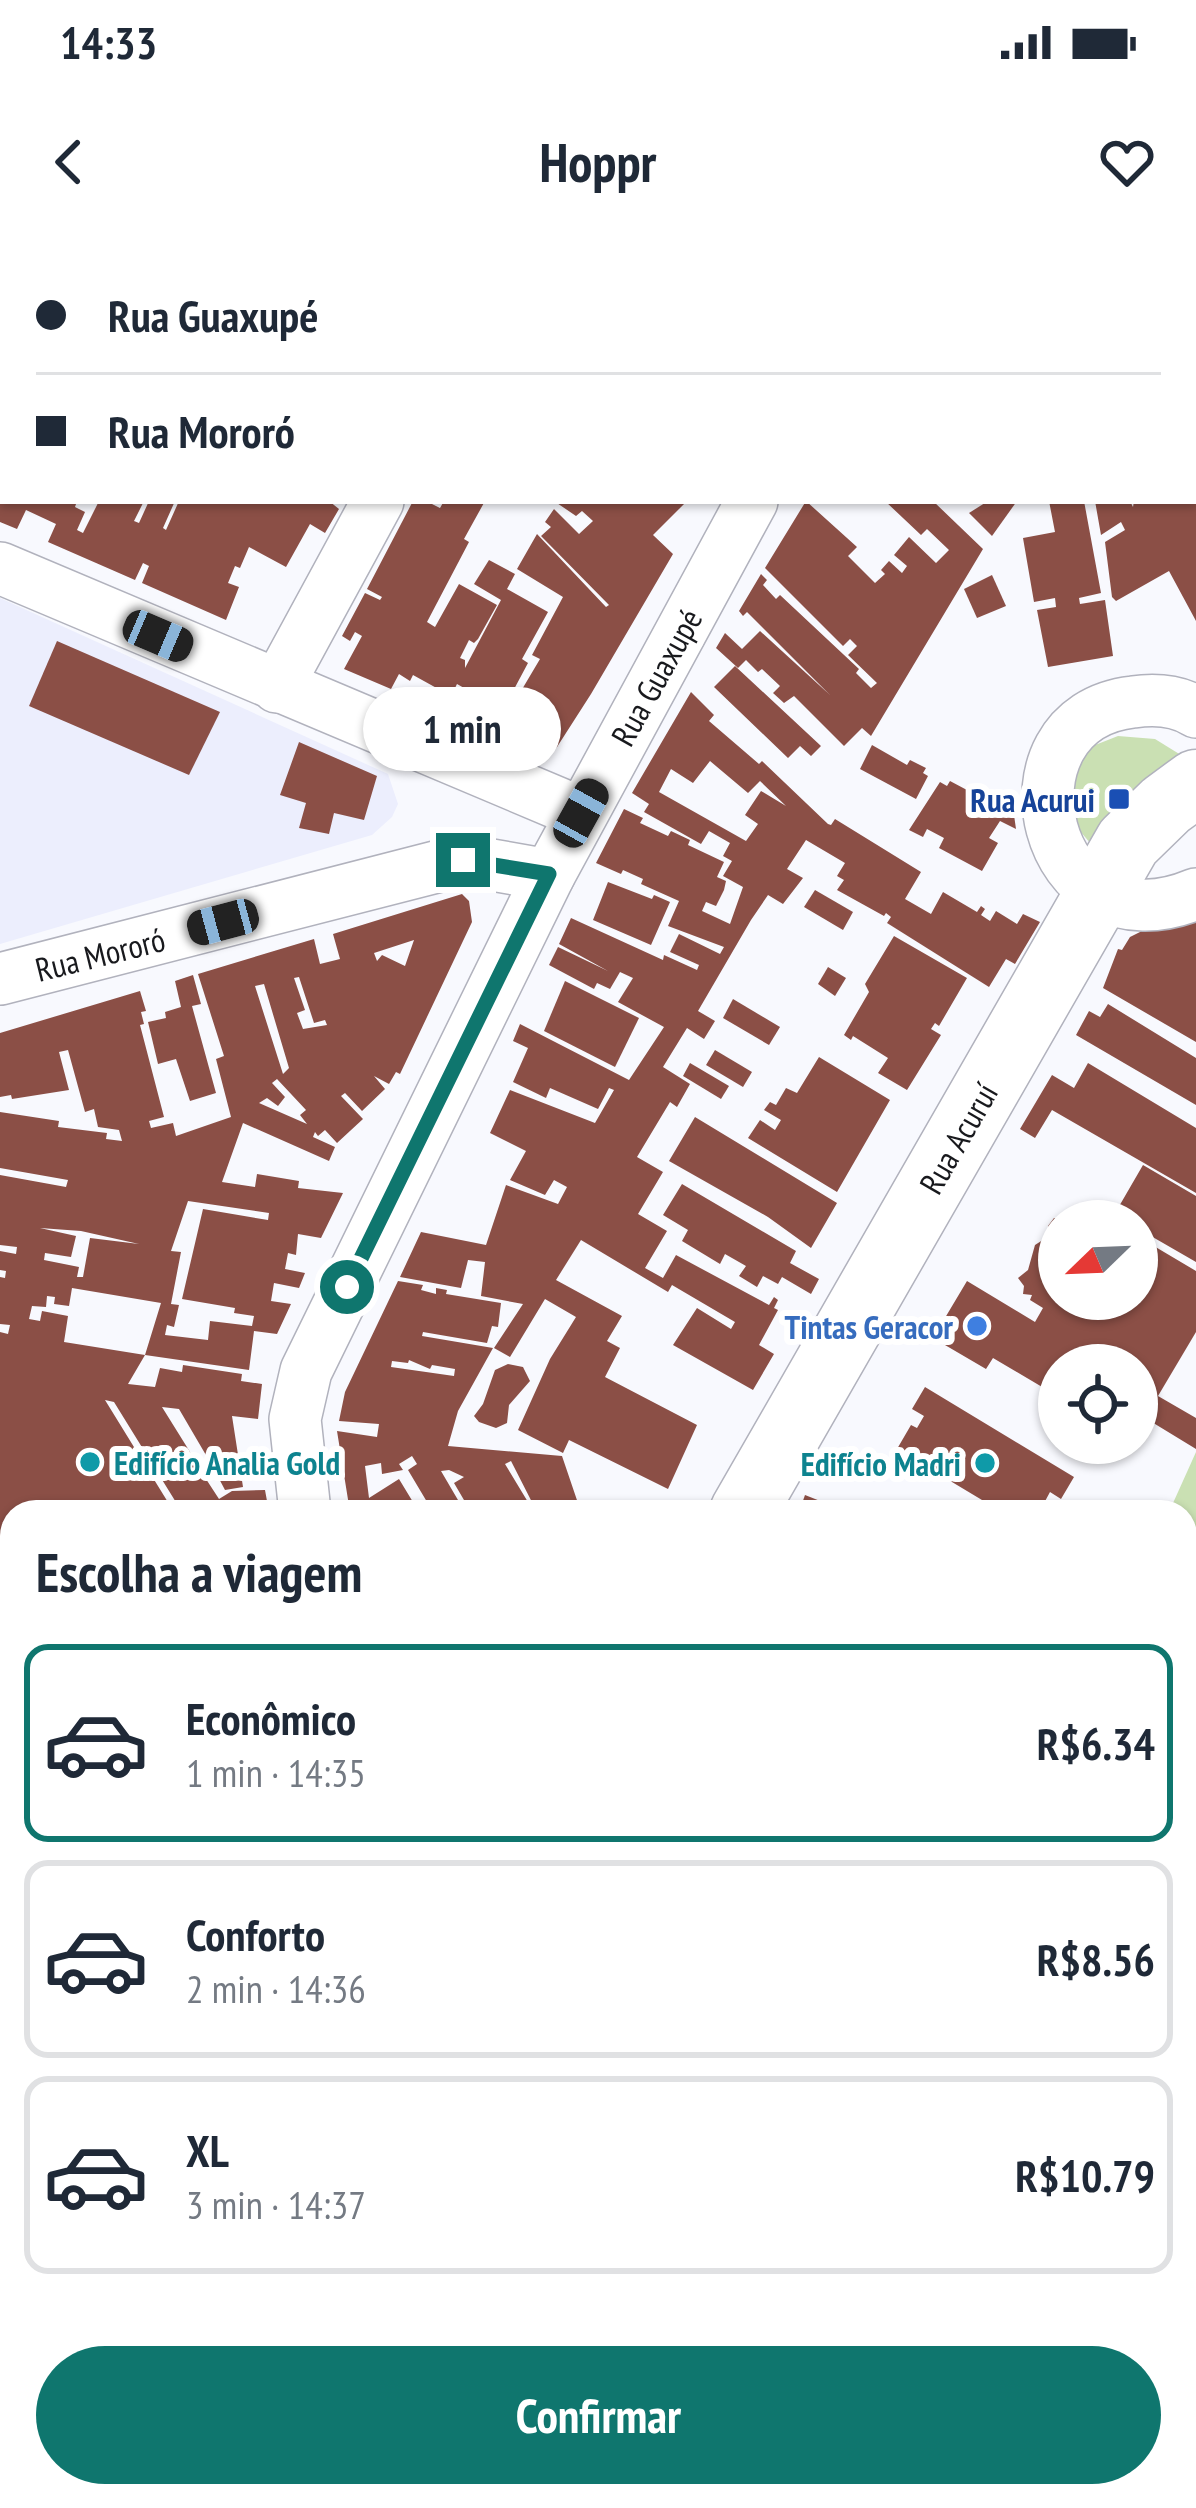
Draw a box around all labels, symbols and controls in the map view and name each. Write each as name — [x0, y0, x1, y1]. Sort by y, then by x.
text: 14:33 — [60, 13, 157, 71]
text: Hoppr — [540, 127, 656, 197]
icon: back — [36, 129, 102, 195]
icon: heart — [1094, 129, 1160, 195]
text: Rua Guaxupé — [108, 286, 318, 344]
text: Rua Mororó — [108, 402, 295, 460]
street label: Rua Guaxupé — [601, 601, 711, 753]
car — [118, 605, 198, 667]
callout: 1 min — [364, 686, 562, 770]
text: 1 min — [423, 703, 501, 754]
car — [548, 773, 614, 853]
place label: Rua Acurui — [970, 778, 1095, 821]
marker: Rua Acurui — [1106, 786, 1132, 812]
route end — [436, 833, 490, 887]
car — [184, 895, 262, 949]
street label: Rua Mororó — [31, 917, 169, 991]
street label: Rua Acuruí — [909, 1075, 1007, 1201]
north arrow — [1038, 1200, 1158, 1320]
map controls — [1038, 1200, 1158, 1464]
route start — [320, 1260, 374, 1314]
place label: Tintas Geracor — [785, 1305, 953, 1348]
marker: Tintas Geracor — [964, 1313, 990, 1339]
button: locate — [1038, 1344, 1158, 1464]
place label: Edifício Analia Gold — [114, 1441, 340, 1484]
place label: Edifício Madri — [801, 1442, 961, 1485]
marker: Edifício Analia Gold — [77, 1449, 103, 1475]
marker: Edifício Madri — [972, 1450, 998, 1476]
text: Escolha a viagem — [36, 1537, 362, 1607]
icon: car — [42, 1689, 150, 1797]
text: Econômico — [186, 1689, 356, 1747]
text: R$6.34 — [1037, 1714, 1155, 1772]
text: 1 min · 14:35 — [186, 1747, 366, 1798]
icon: car — [42, 1905, 150, 2013]
text: Conforto — [186, 1905, 325, 1963]
text: R$8.56 — [1037, 1930, 1155, 1988]
text: 2 min · 14:36 — [186, 1963, 366, 2014]
icon: car — [42, 2121, 150, 2229]
text: XL — [186, 2121, 229, 2179]
text: R$10.79 — [1015, 2146, 1155, 2204]
text: 3 min · 14:37 — [186, 2179, 366, 2230]
button: Confirmar — [36, 2346, 1161, 2484]

